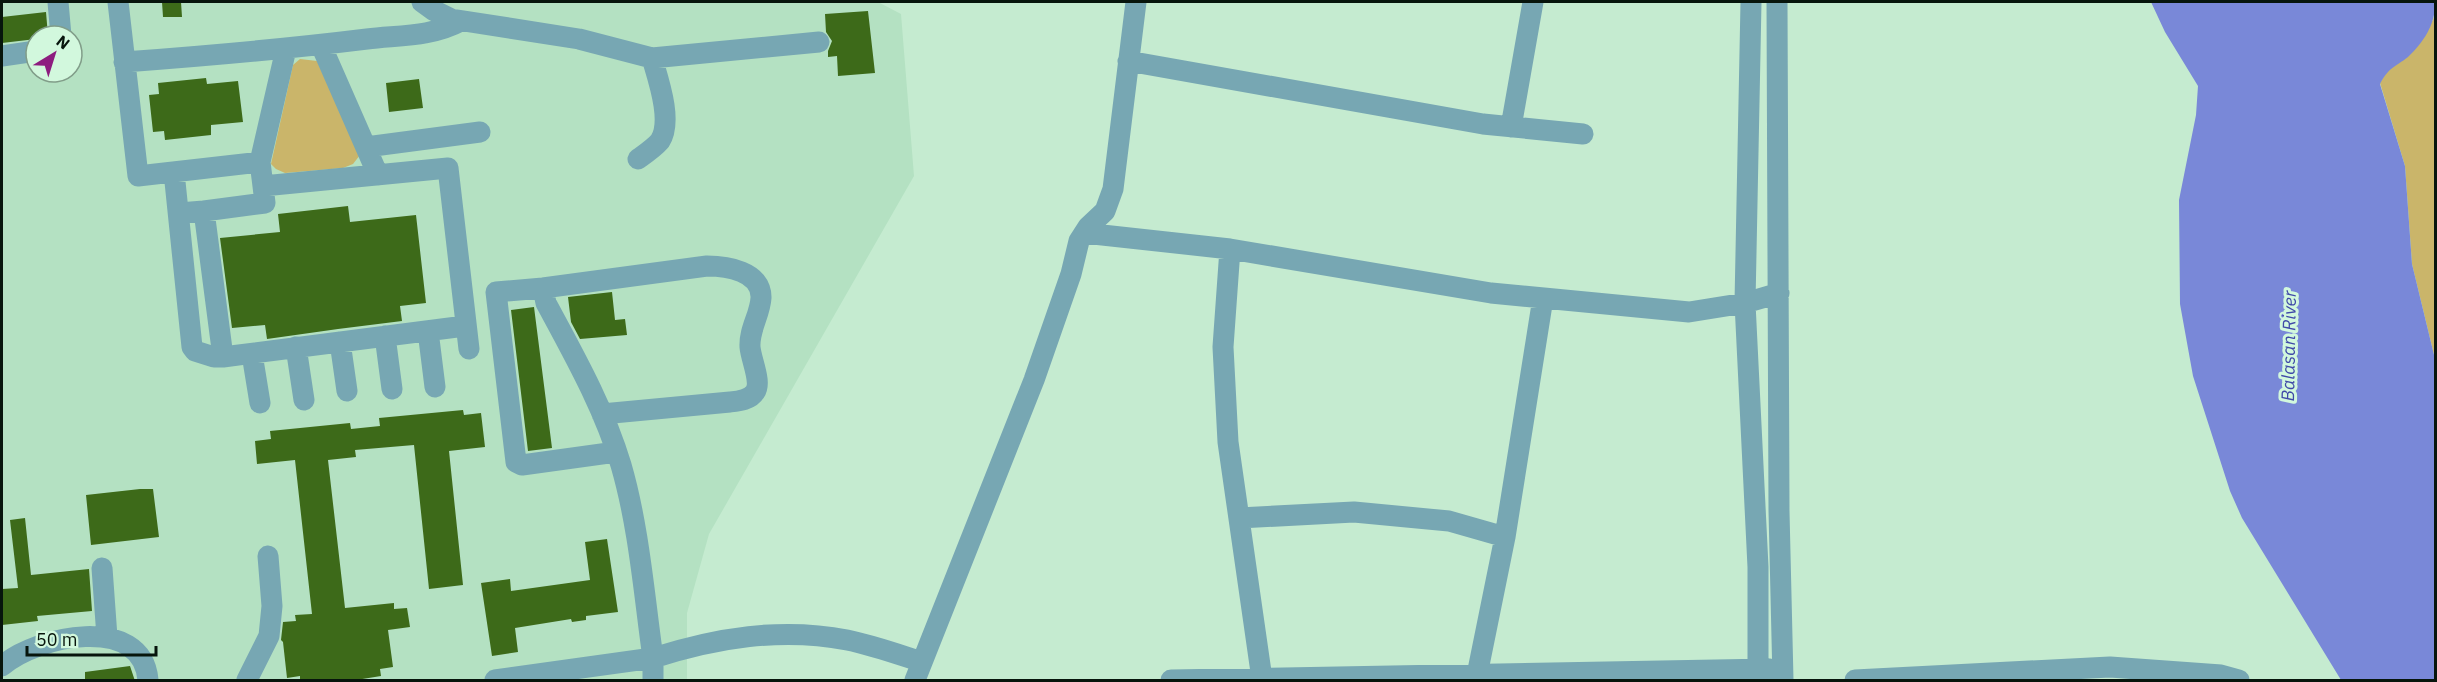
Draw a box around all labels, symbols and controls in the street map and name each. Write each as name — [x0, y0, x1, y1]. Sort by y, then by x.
north arrow — [24, 24, 84, 84]
text: N — [53, 31, 74, 54]
water label: Balasan River — [2276, 290, 2301, 402]
scale bar — [27, 619, 156, 657]
text: 50 m — [36, 628, 78, 651]

